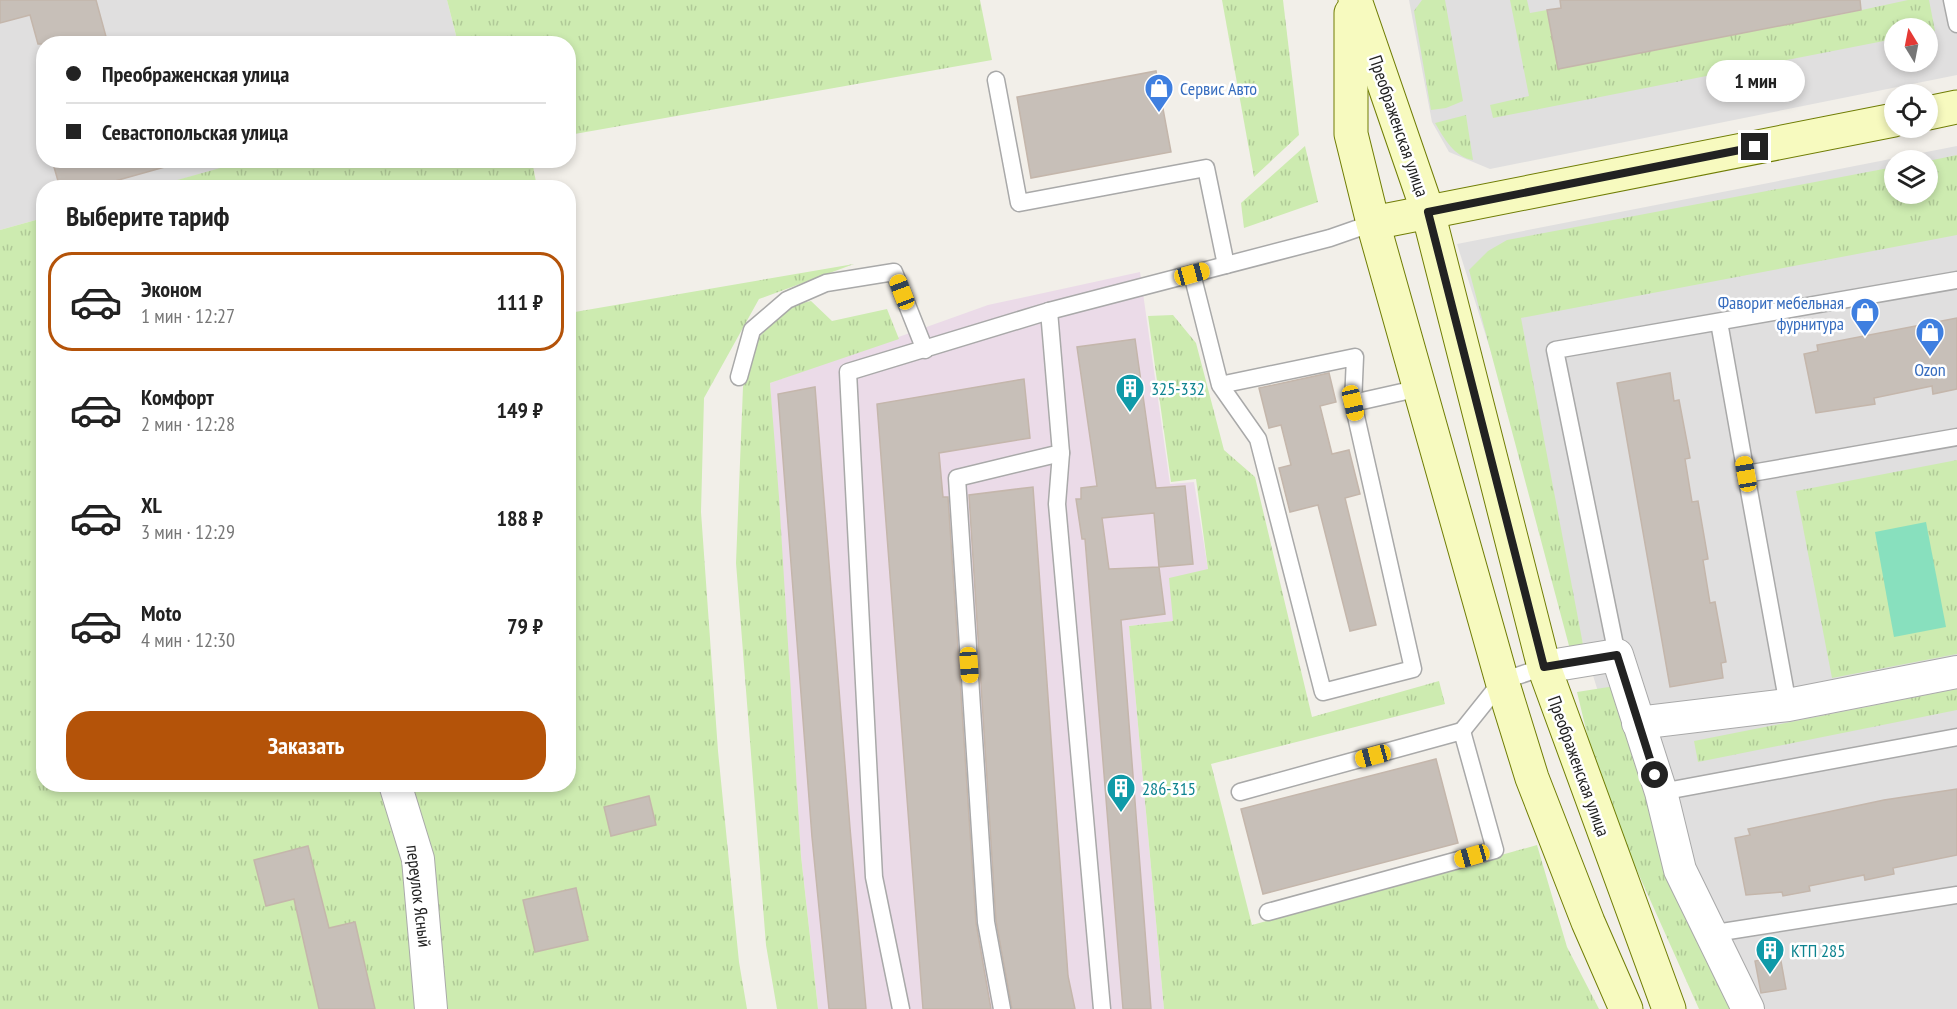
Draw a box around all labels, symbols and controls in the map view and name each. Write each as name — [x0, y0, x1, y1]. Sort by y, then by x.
north arrow — [1884, 18, 1938, 72]
map controls — [1884, 18, 1938, 204]
street label: Преображенская улица — [1364, 52, 1434, 200]
text: Преображенская улица — [102, 60, 289, 88]
callout: 1 мин — [1706, 60, 1804, 102]
text: 1 мин — [1734, 68, 1777, 94]
shop icon: Сервис Авто — [1143, 72, 1175, 114]
place label: Сервис Авто — [1180, 77, 1257, 100]
button: locate — [1884, 84, 1938, 138]
text: Севастопольская улица — [102, 118, 288, 146]
route end — [1741, 133, 1768, 160]
button: layers — [1884, 150, 1938, 204]
text: Выберите тариф — [66, 199, 229, 233]
car — [1172, 261, 1212, 287]
car — [887, 272, 917, 312]
icon: car — [69, 275, 123, 329]
text: Эконом — [141, 275, 202, 303]
text: 111 ₽ — [496, 288, 543, 316]
place label: Фаворит мебельная фурнитура — [1718, 291, 1844, 335]
shop icon: Фаворит мебельная фурнитура — [1849, 296, 1881, 338]
text: 1 мин · 12:27 — [141, 303, 235, 329]
shop icon: Ozon — [1914, 316, 1946, 358]
place label: Ozon — [1914, 358, 1946, 381]
building icon: 325-332 — [1114, 372, 1146, 414]
place label: 325-332 — [1151, 377, 1205, 400]
icon: car — [69, 383, 123, 437]
text: Комфорт — [141, 383, 214, 411]
car — [1340, 383, 1366, 423]
text: 149 ₽ — [496, 396, 543, 424]
text: 2 мин · 12:28 — [141, 411, 235, 437]
car — [1734, 455, 1758, 493]
icon: car — [69, 491, 123, 545]
text: XL — [141, 491, 162, 519]
text: 188 ₽ — [496, 504, 543, 532]
text: 3 мин · 12:29 — [141, 519, 235, 545]
icon: car — [69, 599, 123, 653]
text: Moto — [141, 599, 182, 627]
text: 79 ₽ — [507, 612, 543, 640]
text: 4 мин · 12:30 — [141, 627, 235, 653]
car — [959, 646, 979, 684]
street label: Преображенская улица — [1543, 692, 1615, 840]
button: Заказать — [66, 711, 546, 780]
car — [1353, 743, 1393, 769]
route start — [1641, 761, 1668, 788]
building icon: 286-315 — [1105, 772, 1137, 814]
place label: 286-315 — [1142, 777, 1196, 800]
car — [1452, 842, 1492, 870]
street label: переулок Ясный — [401, 844, 437, 948]
building icon: КТП 285 — [1754, 934, 1786, 976]
place label: КТП 285 — [1791, 939, 1845, 962]

